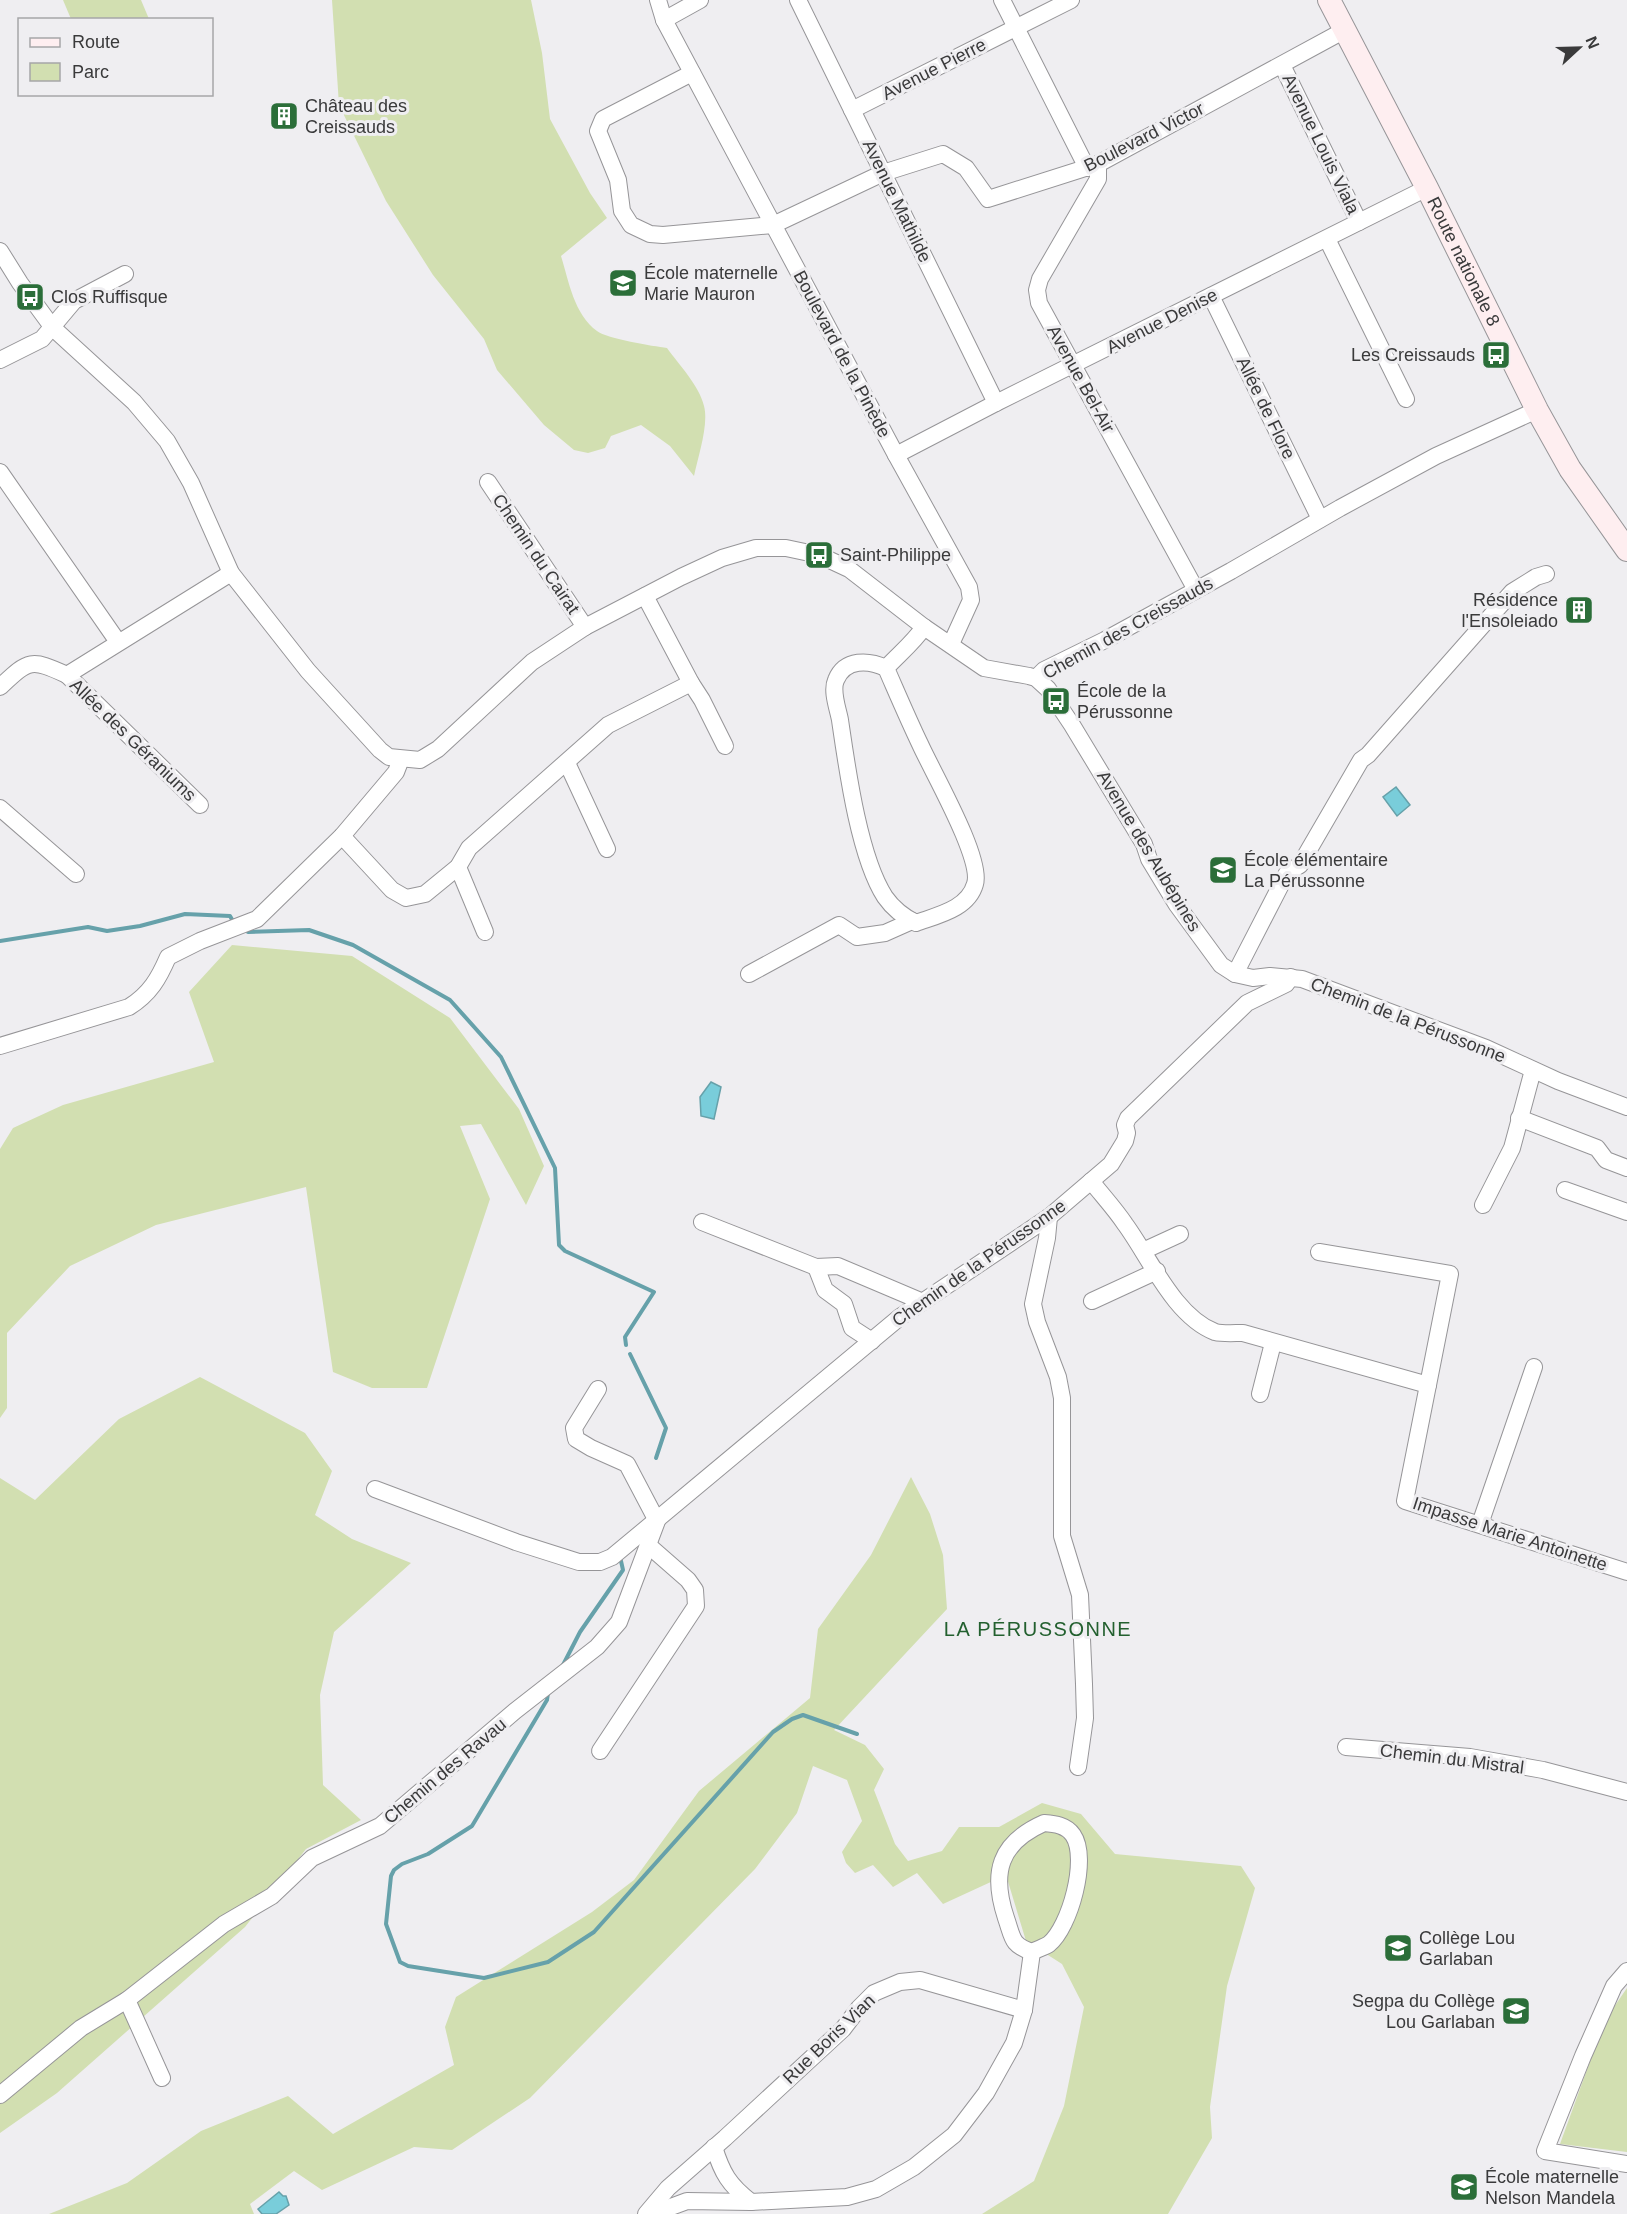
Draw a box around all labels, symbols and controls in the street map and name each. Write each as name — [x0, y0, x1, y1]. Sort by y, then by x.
legend — [18, 18, 213, 96]
north arrow — [1549, 18, 1609, 78]
text: Route — [72, 32, 120, 52]
street label: Avenue Pierre — [879, 34, 989, 104]
text: N — [1582, 34, 1602, 51]
text: Parc — [72, 62, 109, 82]
street label: Avenue Louis Viala — [1278, 71, 1364, 218]
place label: Château des Creissauds — [305, 96, 407, 137]
street label: Boulevard Victor — [1081, 98, 1207, 176]
building icon: Château des Creissauds — [268, 100, 300, 132]
street label: Avenue Mathilde — [859, 137, 935, 265]
street label: Route nationale 8 — [1423, 194, 1504, 329]
place label: École maternelle Marie Mauron — [644, 263, 778, 304]
school or university icon: École maternelle Marie Mauron — [607, 267, 639, 299]
street label: Boulevard de la Pinède — [789, 267, 895, 441]
bus stop icon: Clos Ruffisque — [14, 281, 46, 313]
street label: Avenue Denise — [1103, 284, 1221, 358]
place label: Clos Ruffisque — [51, 287, 168, 307]
street label: Avenue Bel-Air — [1043, 322, 1119, 436]
bus stop icon: Les Creissauds — [1480, 339, 1512, 371]
place label: Les Creissauds — [1351, 345, 1475, 365]
street label: Allée de Flore — [1233, 354, 1299, 462]
street label: Chemin du Cairat — [489, 490, 583, 618]
bus stop icon: Saint-Philippe — [803, 539, 835, 571]
place label: Saint-Philippe — [840, 545, 951, 565]
street label: Chemin des Creissauds — [1040, 573, 1216, 683]
place label: Résidence l'Ensoleiado — [1461, 590, 1558, 631]
building icon: Résidence l'Ensoleiado — [1563, 594, 1595, 626]
street label: Allée des Géraniums — [66, 675, 200, 805]
place label: École de la Pérussonne — [1077, 681, 1173, 722]
bus stop icon: École de la Pérussonne — [1040, 685, 1072, 717]
street label: Avenue des Aubépines — [1093, 767, 1205, 935]
place label: École élémentaire La Pérussonne — [1244, 850, 1388, 891]
school or university icon: École élémentaire La Pérussonne — [1207, 854, 1239, 886]
street label: Chemin de la Pérussonne — [1308, 974, 1508, 1066]
street label: Chemin de la Pérussonne — [888, 1195, 1070, 1331]
street label: Impasse Marie Antoinette — [1410, 1493, 1610, 1575]
district label: LA PÉRUSSONNE — [944, 1618, 1132, 1640]
street label: Chemin des Ravau — [380, 1714, 510, 1828]
street label: Chemin du Mistral — [1379, 1740, 1525, 1778]
place label: Collège Lou Garlaban — [1419, 1928, 1515, 1969]
school or university icon: Collège Lou Garlaban — [1382, 1932, 1414, 1964]
street label: Rue Boris Vian — [779, 1990, 879, 2088]
place label: Segpa du Collège Lou Garlaban — [1352, 1991, 1495, 2032]
school or university icon: Segpa du Collège Lou Garlaban — [1500, 1995, 1532, 2027]
place label: École maternelle Nelson Mandela — [1485, 2167, 1619, 2208]
school or university icon: École maternelle Nelson Mandela — [1448, 2171, 1480, 2203]

